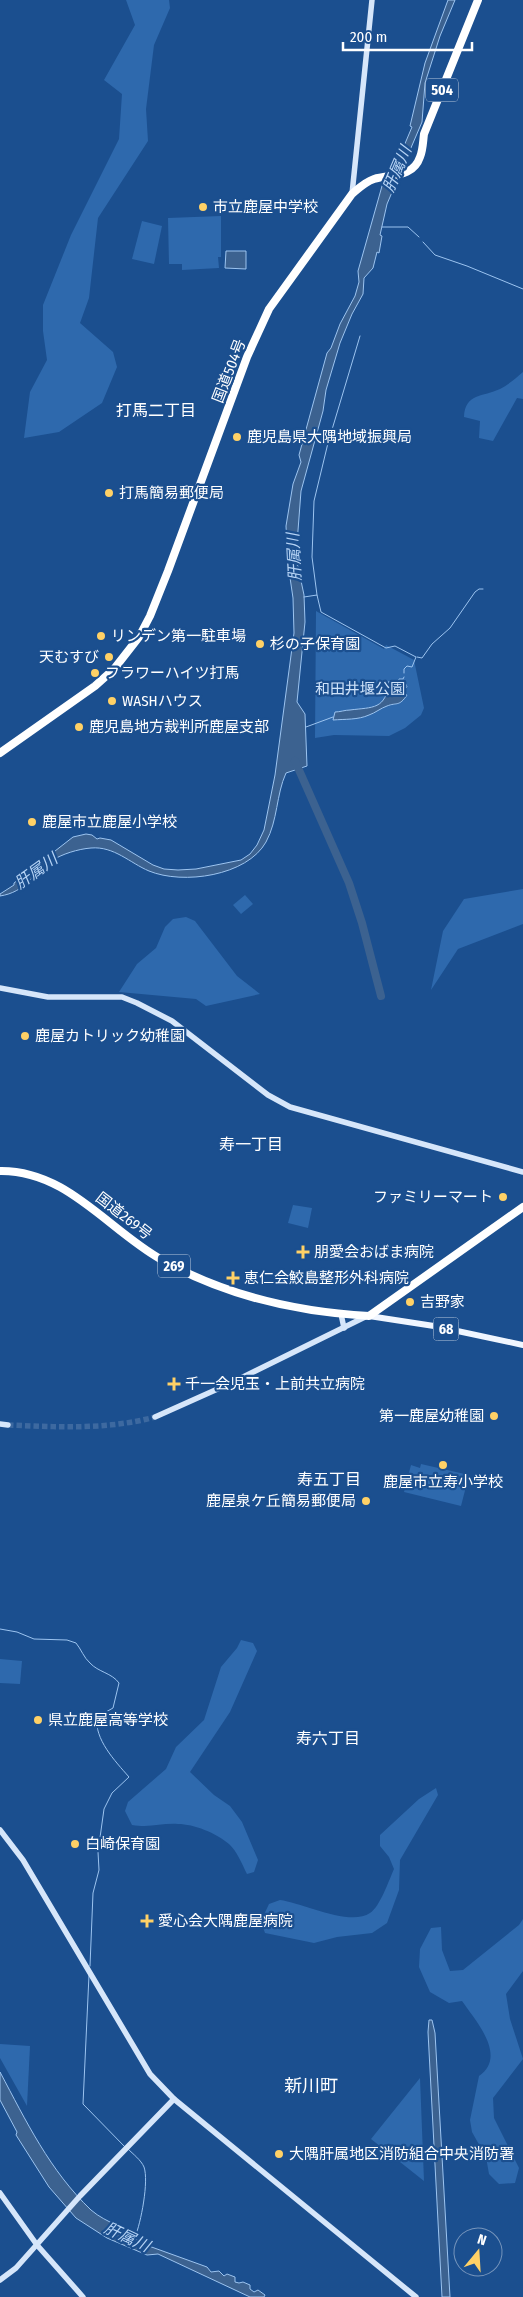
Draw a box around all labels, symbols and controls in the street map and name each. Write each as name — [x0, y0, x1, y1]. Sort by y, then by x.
scale bar — [343, 20, 472, 52]
text: 200 m — [350, 28, 387, 46]
road number: 504 — [426, 78, 458, 102]
water label: 肝属川 — [379, 141, 416, 195]
place label: 市立鹿屋中学校 — [213, 198, 318, 216]
marker: 市立鹿屋中学校 — [197, 201, 209, 213]
street label: 国道504号 — [209, 337, 249, 405]
district label: 打馬二丁目 — [116, 401, 196, 420]
place label: 鹿児島県大隅地域振興局 — [247, 428, 412, 446]
marker: 鹿児島県大隅地域振興局 — [231, 431, 243, 443]
place label: 打馬簡易郵便局 — [119, 484, 224, 502]
marker: 打馬簡易郵便局 — [103, 487, 115, 499]
water label: 肝属川 — [283, 531, 305, 581]
place label: リンデン第一駐車場 — [111, 627, 246, 645]
marker: リンデン第一駐車場 — [95, 630, 107, 642]
place label: 杉の子保育園 — [270, 635, 360, 653]
marker: 杉の子保育園 — [254, 638, 266, 650]
place label: 天むすび — [39, 648, 99, 666]
marker: 天むすび — [103, 651, 115, 663]
place label: フラワーハイツ打馬 — [105, 664, 239, 682]
marker: フラワーハイツ打馬 — [89, 667, 101, 679]
park label: 和田井堰公園 — [315, 680, 405, 698]
place label: WASHハウス — [122, 692, 203, 710]
marker: WASHハウス — [106, 695, 118, 707]
place label: 鹿児島地方裁判所鹿屋支部 — [89, 718, 269, 736]
marker: 鹿児島地方裁判所鹿屋支部 — [73, 721, 85, 733]
place label: 鹿屋市立鹿屋小学校 — [42, 813, 177, 831]
marker: 鹿屋市立鹿屋小学校 — [26, 816, 38, 828]
water label: 肝属川 — [11, 848, 63, 893]
place label: 鹿屋カトリック幼稚園 — [35, 1027, 185, 1045]
marker: 鹿屋カトリック幼稚園 — [19, 1030, 31, 1042]
district label: 寿一丁目 — [219, 1135, 283, 1154]
place label: ファミリーマート — [373, 1188, 493, 1206]
street label: 国道269号 — [92, 1189, 156, 1243]
marker: ファミリーマート — [497, 1191, 509, 1203]
place label: 朋愛会おばま病院 — [314, 1243, 434, 1261]
marker: 朋愛会おばま病院 — [296, 1245, 310, 1259]
road number: 269 — [158, 1254, 190, 1278]
place label: 恵仁会鮫島整形外科病院 — [244, 1269, 409, 1287]
marker: 恵仁会鮫島整形外科病院 — [226, 1271, 240, 1285]
place label: 吉野家 — [420, 1293, 465, 1311]
marker: 吉野家 — [404, 1296, 416, 1308]
road number: 68 — [434, 1318, 458, 1340]
place label: 千一会児玉・上前共立病院 — [185, 1375, 365, 1393]
marker: 千一会児玉・上前共立病院 — [167, 1377, 181, 1391]
place label: 第一鹿屋幼稚園 — [379, 1407, 484, 1425]
marker: 第一鹿屋幼稚園 — [488, 1410, 500, 1422]
marker: 鹿屋市立寿小学校 — [437, 1459, 449, 1471]
district label: 寿五丁目 — [297, 1470, 361, 1489]
place label: 鹿屋市立寿小学校 — [383, 1473, 503, 1491]
place label: 鹿屋泉ケ丘簡易郵便局 — [206, 1492, 356, 1510]
marker: 鹿屋泉ケ丘簡易郵便局 — [360, 1495, 372, 1507]
place label: 県立鹿屋高等学校 — [48, 1711, 168, 1729]
marker: 県立鹿屋高等学校 — [32, 1714, 44, 1726]
district label: 寿六丁目 — [296, 1729, 360, 1748]
place label: 白崎保育園 — [85, 1835, 160, 1853]
marker: 白崎保育園 — [69, 1838, 81, 1850]
place label: 愛心会大隅鹿屋病院 — [158, 1912, 293, 1930]
marker: 愛心会大隅鹿屋病院 — [140, 1914, 154, 1928]
district label: 新川町 — [284, 2075, 338, 2097]
place label: 大隅肝属地区消防組合中央消防署 — [289, 2145, 514, 2163]
marker: 大隅肝属地区消防組合中央消防署 — [273, 2148, 285, 2160]
water label: 肝属川 — [101, 2218, 155, 2257]
north arrow — [453, 2227, 503, 2277]
text: N — [475, 2231, 488, 2249]

